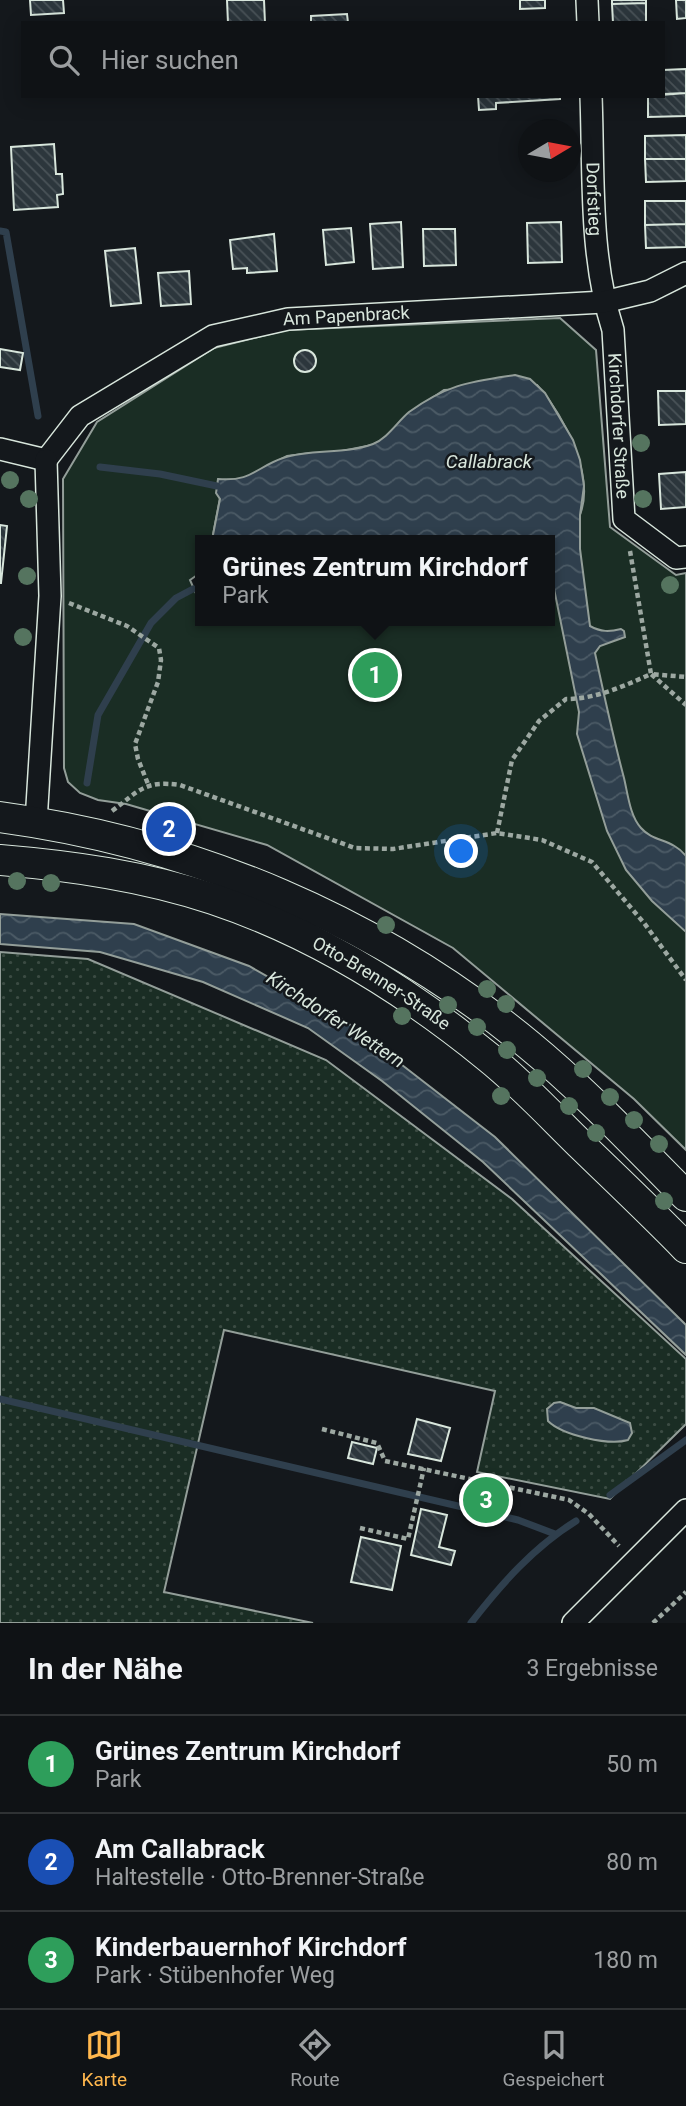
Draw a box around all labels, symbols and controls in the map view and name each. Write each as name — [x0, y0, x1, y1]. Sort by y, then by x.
search box — [21, 21, 665, 98]
icon: search — [45, 41, 83, 79]
text: Hier suchen — [101, 45, 239, 75]
north arrow — [518, 119, 581, 182]
street label: Dorfstieg — [582, 162, 607, 237]
street label: Am Papenbrack — [282, 301, 411, 329]
street label: Kirchdorfer Straße — [604, 352, 634, 500]
water label: Callabrack — [446, 450, 533, 473]
popup — [195, 535, 555, 626]
text: Grünes Zentrum Kirchdorf — [222, 552, 528, 582]
text: Park — [222, 582, 269, 609]
pin: 1 — [352, 649, 398, 701]
pin: 2 — [146, 803, 192, 855]
your location — [444, 834, 478, 868]
street label: Otto-Brenner-Straße — [309, 932, 455, 1034]
water label: Kirchdorfer Wettern — [262, 966, 409, 1073]
pin: 3 — [463, 1474, 509, 1526]
text: In der Nähe — [28, 1651, 183, 1686]
text: 3 Ergebnisse — [526, 1655, 658, 1682]
text: Grünes Zentrum Kirchdorf — [95, 1736, 400, 1766]
text: 1 — [44, 1751, 58, 1778]
text: 50 m — [606, 1751, 658, 1778]
text: Park — [95, 1766, 141, 1793]
text: Am Callabrack — [95, 1834, 265, 1864]
text: 2 — [44, 1849, 58, 1876]
text: 80 m — [606, 1849, 658, 1876]
text: Haltestelle · Otto-Brenner-Straße — [95, 1864, 425, 1891]
text: Kinderbauernhof Kirchdorf — [95, 1932, 407, 1962]
text: 3 — [44, 1947, 58, 1974]
text: 180 m — [593, 1947, 658, 1974]
text: Park · Stübenhofer Weg — [95, 1962, 335, 1989]
tab: Karte — [82, 2026, 127, 2091]
tab: Route — [290, 2026, 339, 2091]
tab: Gespeichert — [503, 2026, 604, 2091]

